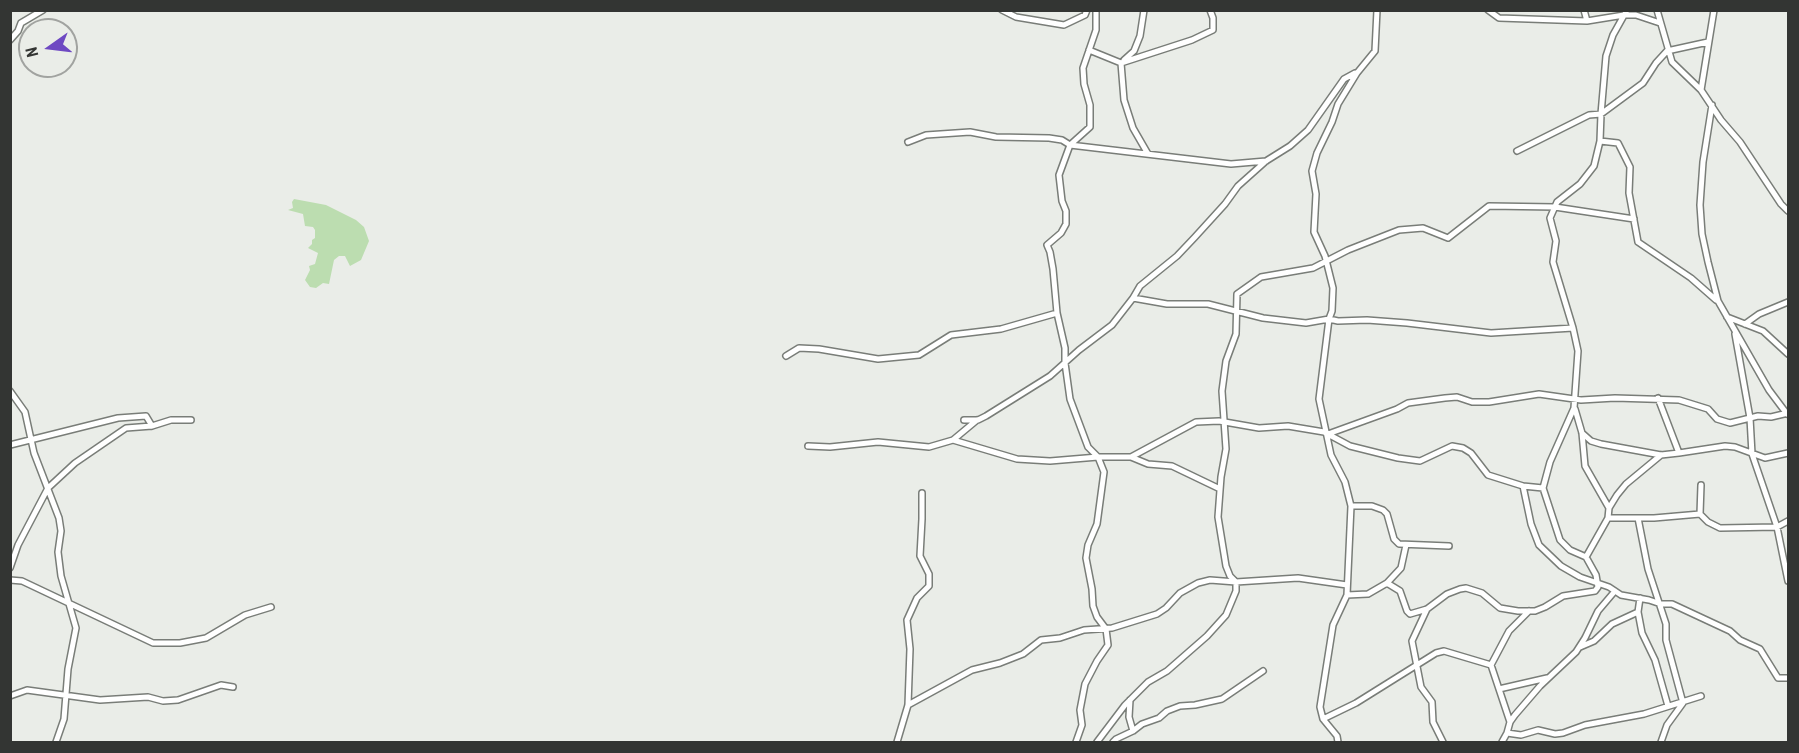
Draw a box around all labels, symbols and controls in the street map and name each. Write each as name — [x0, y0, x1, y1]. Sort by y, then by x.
north arrow — [18, 18, 78, 78]
text: N — [22, 45, 42, 59]

